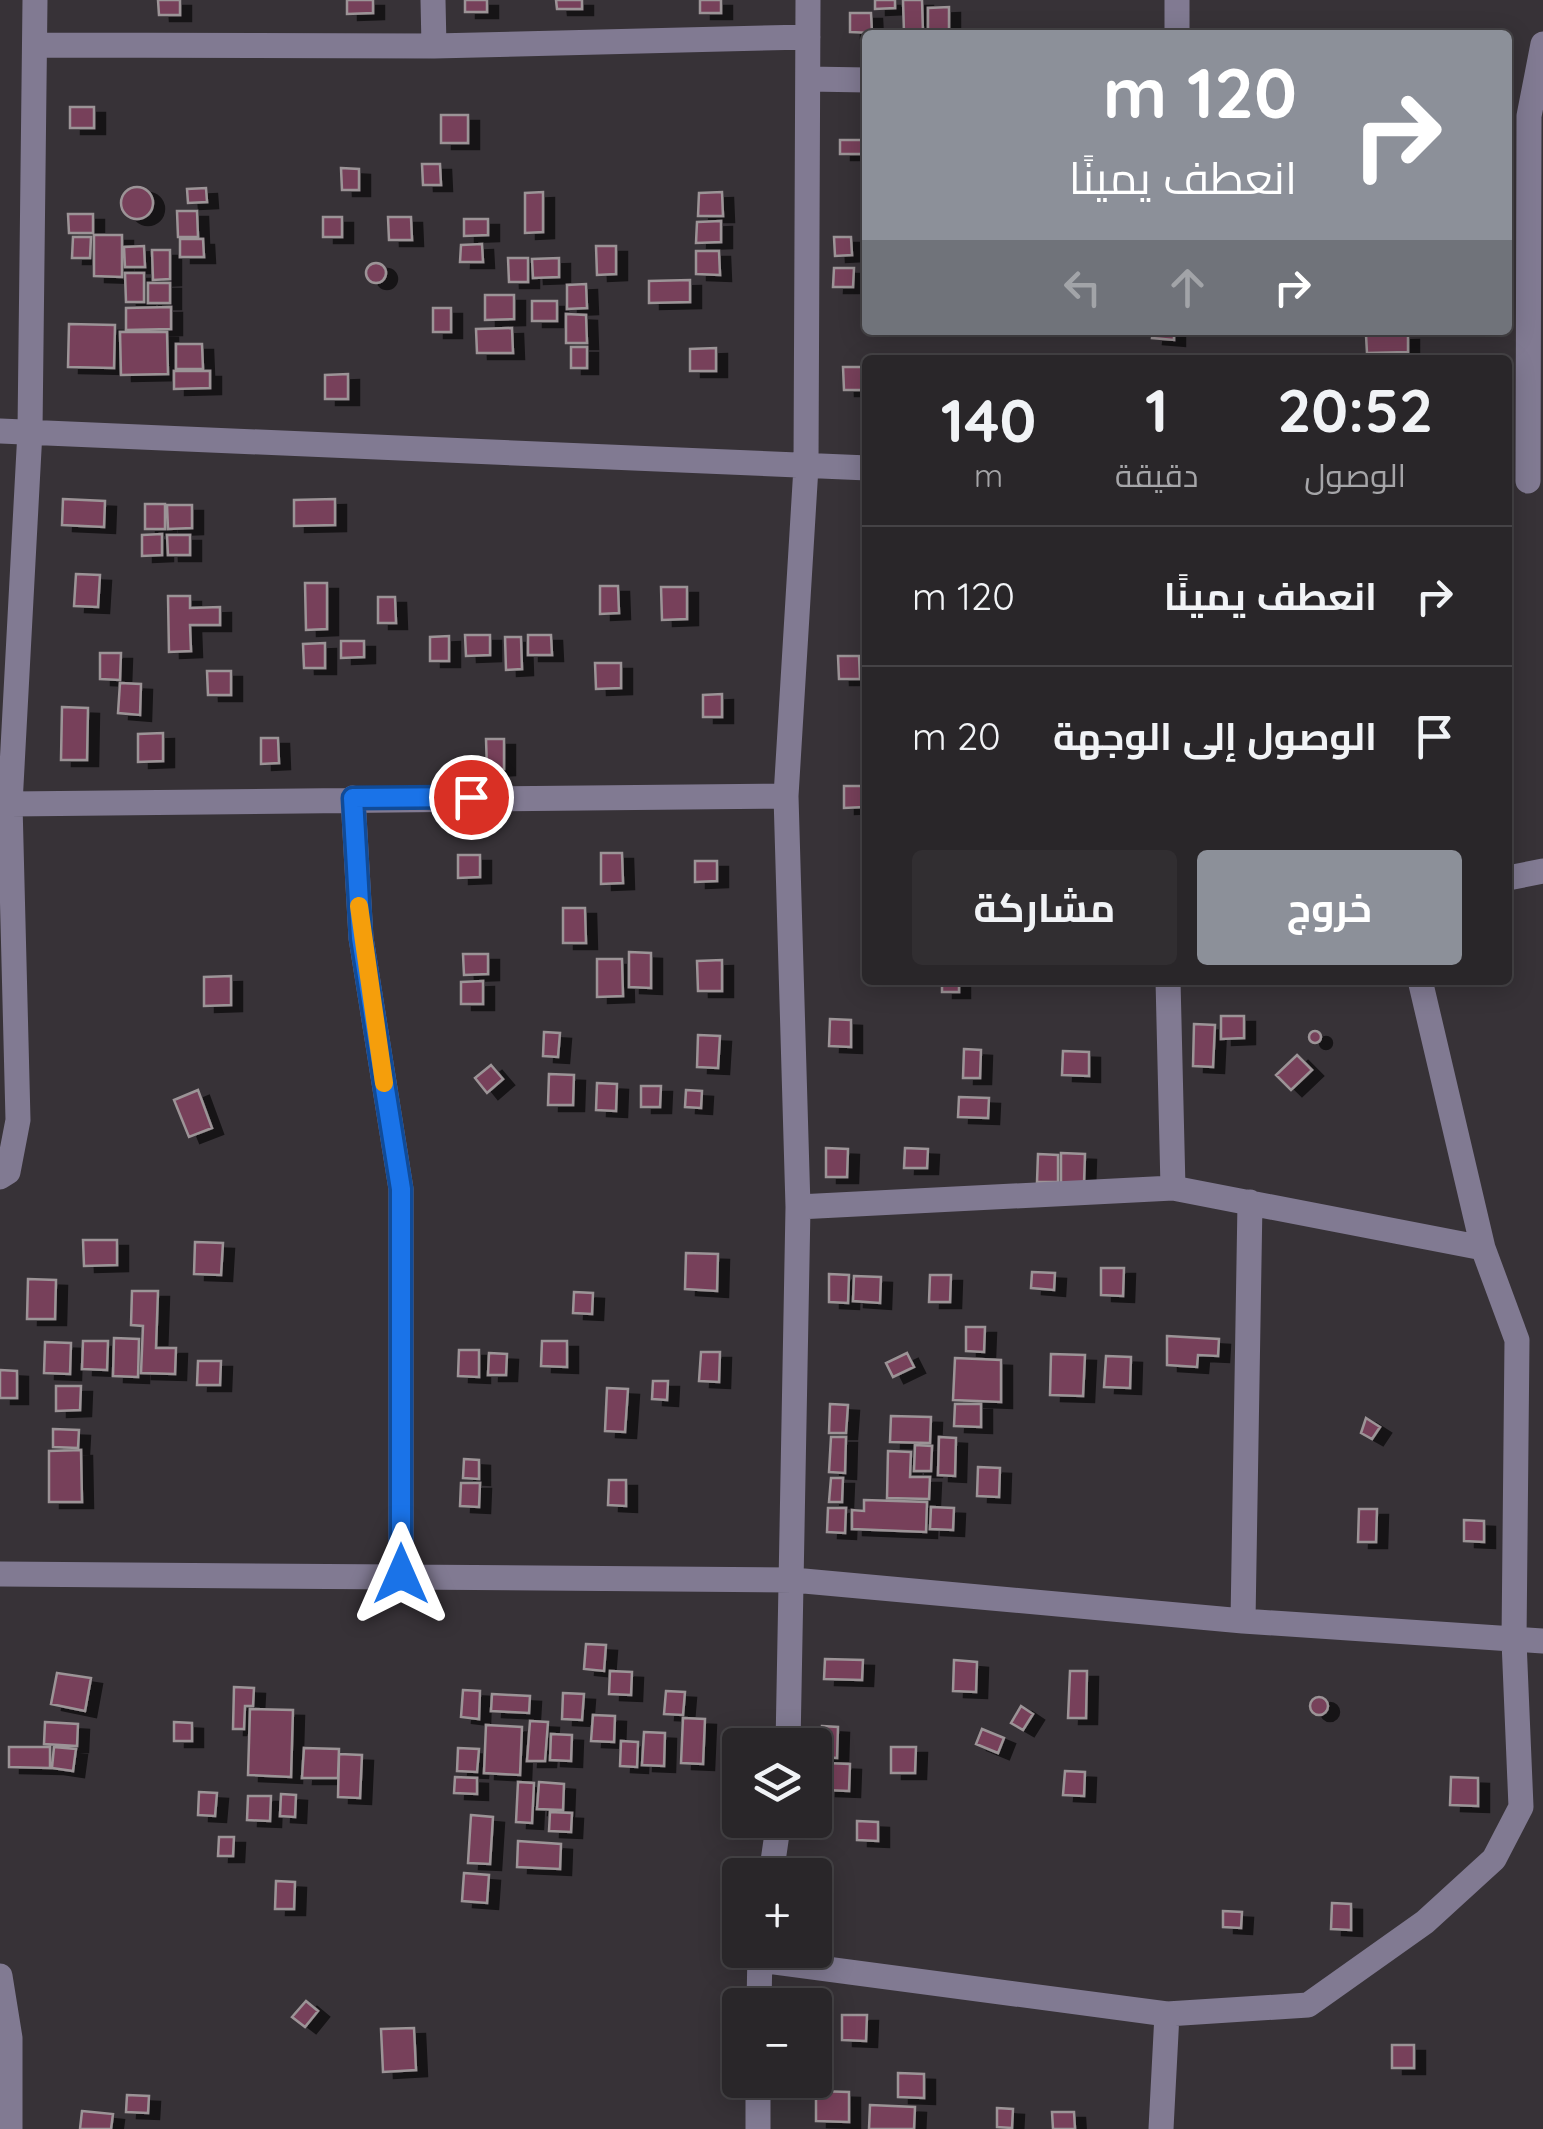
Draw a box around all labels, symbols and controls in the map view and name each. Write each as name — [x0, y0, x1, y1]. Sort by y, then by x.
text: 120 m — [1103, 48, 1297, 136]
icon: right — [1332, 70, 1462, 200]
text: انعطف يمينًا — [1069, 149, 1297, 205]
icon: left — [1055, 260, 1110, 315]
icon: ahead — [1160, 260, 1215, 315]
icon: right — [1265, 260, 1320, 315]
text: 1 — [1145, 372, 1168, 447]
text: 20:52 — [1277, 372, 1433, 447]
text: 140 — [941, 382, 1036, 457]
text: m — [974, 455, 1003, 495]
text: دقيقة — [1115, 455, 1198, 495]
text: الوصول — [1304, 455, 1406, 495]
icon: right — [1407, 569, 1462, 624]
text: 120 m — [912, 572, 1015, 620]
text: انعطف يمينًا — [1164, 572, 1377, 620]
icon: arrive — [1407, 709, 1462, 764]
text: 20 m — [912, 712, 1001, 760]
text: الوصول إلى الوجهة — [1053, 712, 1377, 760]
pin — [429, 755, 514, 840]
icon: arrive — [444, 770, 499, 825]
button: مشاركة — [912, 850, 1177, 965]
button: خروج — [1197, 850, 1462, 965]
position arrow — [349, 1522, 453, 1626]
map controls — [722, 1728, 832, 2098]
button: layers — [722, 1728, 832, 1838]
button: + — [722, 1858, 832, 1968]
button: − — [722, 1988, 832, 2098]

